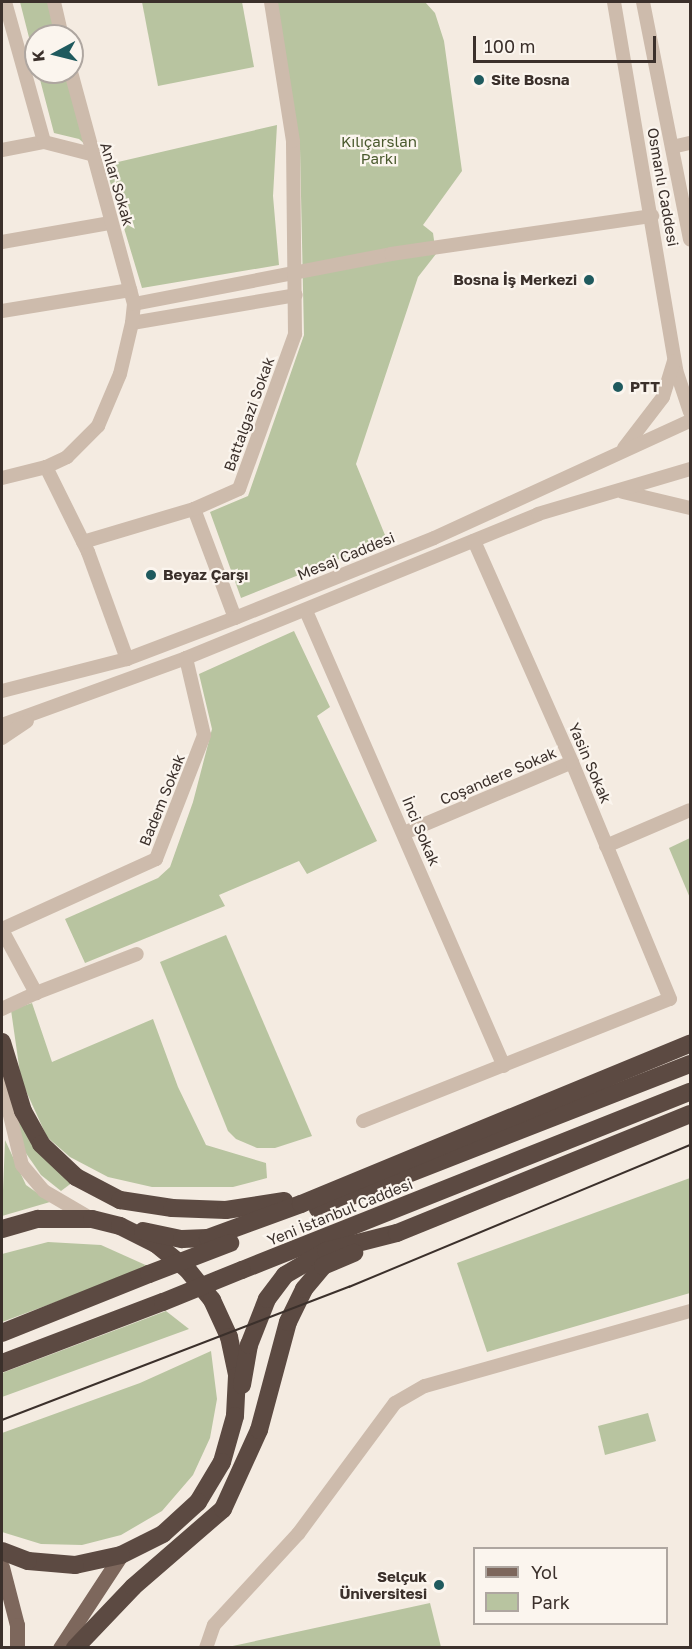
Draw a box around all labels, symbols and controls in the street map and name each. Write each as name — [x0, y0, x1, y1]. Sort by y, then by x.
north arrow — [24, 24, 84, 84]
scale bar — [476, 24, 659, 62]
text: 100 m — [484, 35, 535, 57]
text: K — [27, 49, 49, 63]
place label: Site Bosna — [491, 71, 570, 89]
marker: Site Bosna — [472, 73, 486, 87]
street label: Osmanlı Caddesi — [644, 126, 682, 248]
park label: Kılıçarslan Parkı — [341, 132, 417, 167]
street label: Anlar Sokak — [96, 140, 138, 228]
place label: Bosna İş Merkezi — [453, 271, 577, 289]
marker: Bosna İş Merkezi — [582, 273, 596, 287]
street label: Battalgazi Sokak — [220, 354, 278, 474]
place label: PTT — [630, 378, 660, 396]
marker: PTT — [611, 380, 625, 394]
street label: Mesaj Caddesi — [295, 528, 397, 584]
place label: Beyaz Çarşı — [163, 566, 248, 584]
marker: Beyaz Çarşı — [144, 568, 158, 582]
street label: Yasin Sokak — [565, 720, 615, 806]
street label: Coşandere Sokak — [437, 743, 559, 809]
street label: Badem Sokak — [135, 751, 189, 849]
street label: İnci Sokak — [398, 794, 444, 868]
street label: Yeni İstanbul Caddesi — [265, 1175, 415, 1249]
legend — [473, 1547, 668, 1625]
text: Yol — [531, 1561, 558, 1583]
place label: Selçuk Üniversitesi — [340, 1567, 427, 1602]
marker: Selçuk Üniversitesi — [432, 1578, 446, 1592]
text: Park — [531, 1591, 570, 1613]

